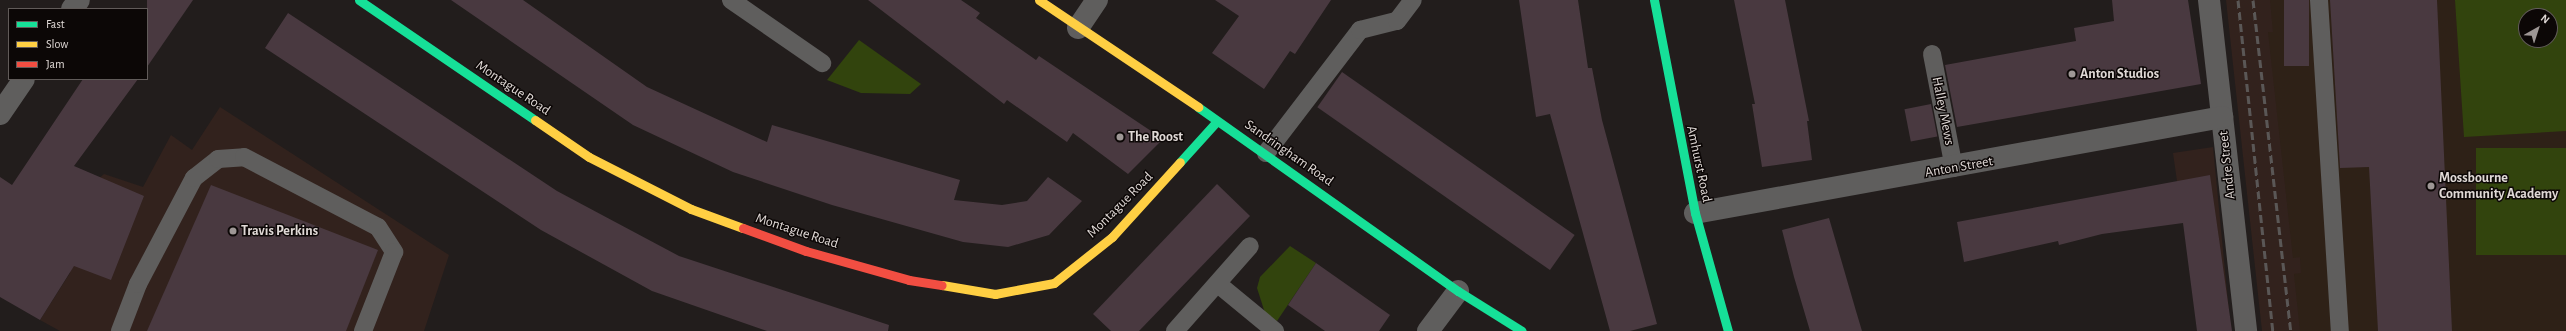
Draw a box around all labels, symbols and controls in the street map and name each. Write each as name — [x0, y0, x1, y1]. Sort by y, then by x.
legend — [8, 8, 148, 80]
north arrow — [2518, 8, 2558, 48]
text: N — [2539, 12, 2552, 26]
text: Fast — [46, 18, 65, 30]
text: Slow — [46, 38, 68, 50]
street label: Montague Road — [473, 57, 553, 119]
text: Jam — [46, 58, 65, 70]
place label: Anton Studios — [2080, 66, 2159, 82]
marker: Anton Studios — [2067, 69, 2077, 79]
street label: Halley Mews — [1928, 75, 1958, 147]
street label: Sandringham Road — [1242, 116, 1336, 190]
street label: Amhurst Road — [1683, 124, 1715, 204]
place label: The Roost — [1128, 129, 1183, 145]
street label: Andre Street — [2215, 130, 2239, 200]
marker: The Roost — [1115, 132, 1125, 142]
street label: Anton Street — [1924, 153, 1994, 181]
street label: Montague Road — [1084, 169, 1156, 241]
place label: Mossbourne Community Academy — [2439, 170, 2558, 202]
marker: Mossbourne Community Academy — [2426, 181, 2436, 191]
street label: Montague Road — [753, 210, 841, 252]
place label: Travis Perkins — [241, 223, 318, 239]
marker: Travis Perkins — [228, 226, 238, 236]

